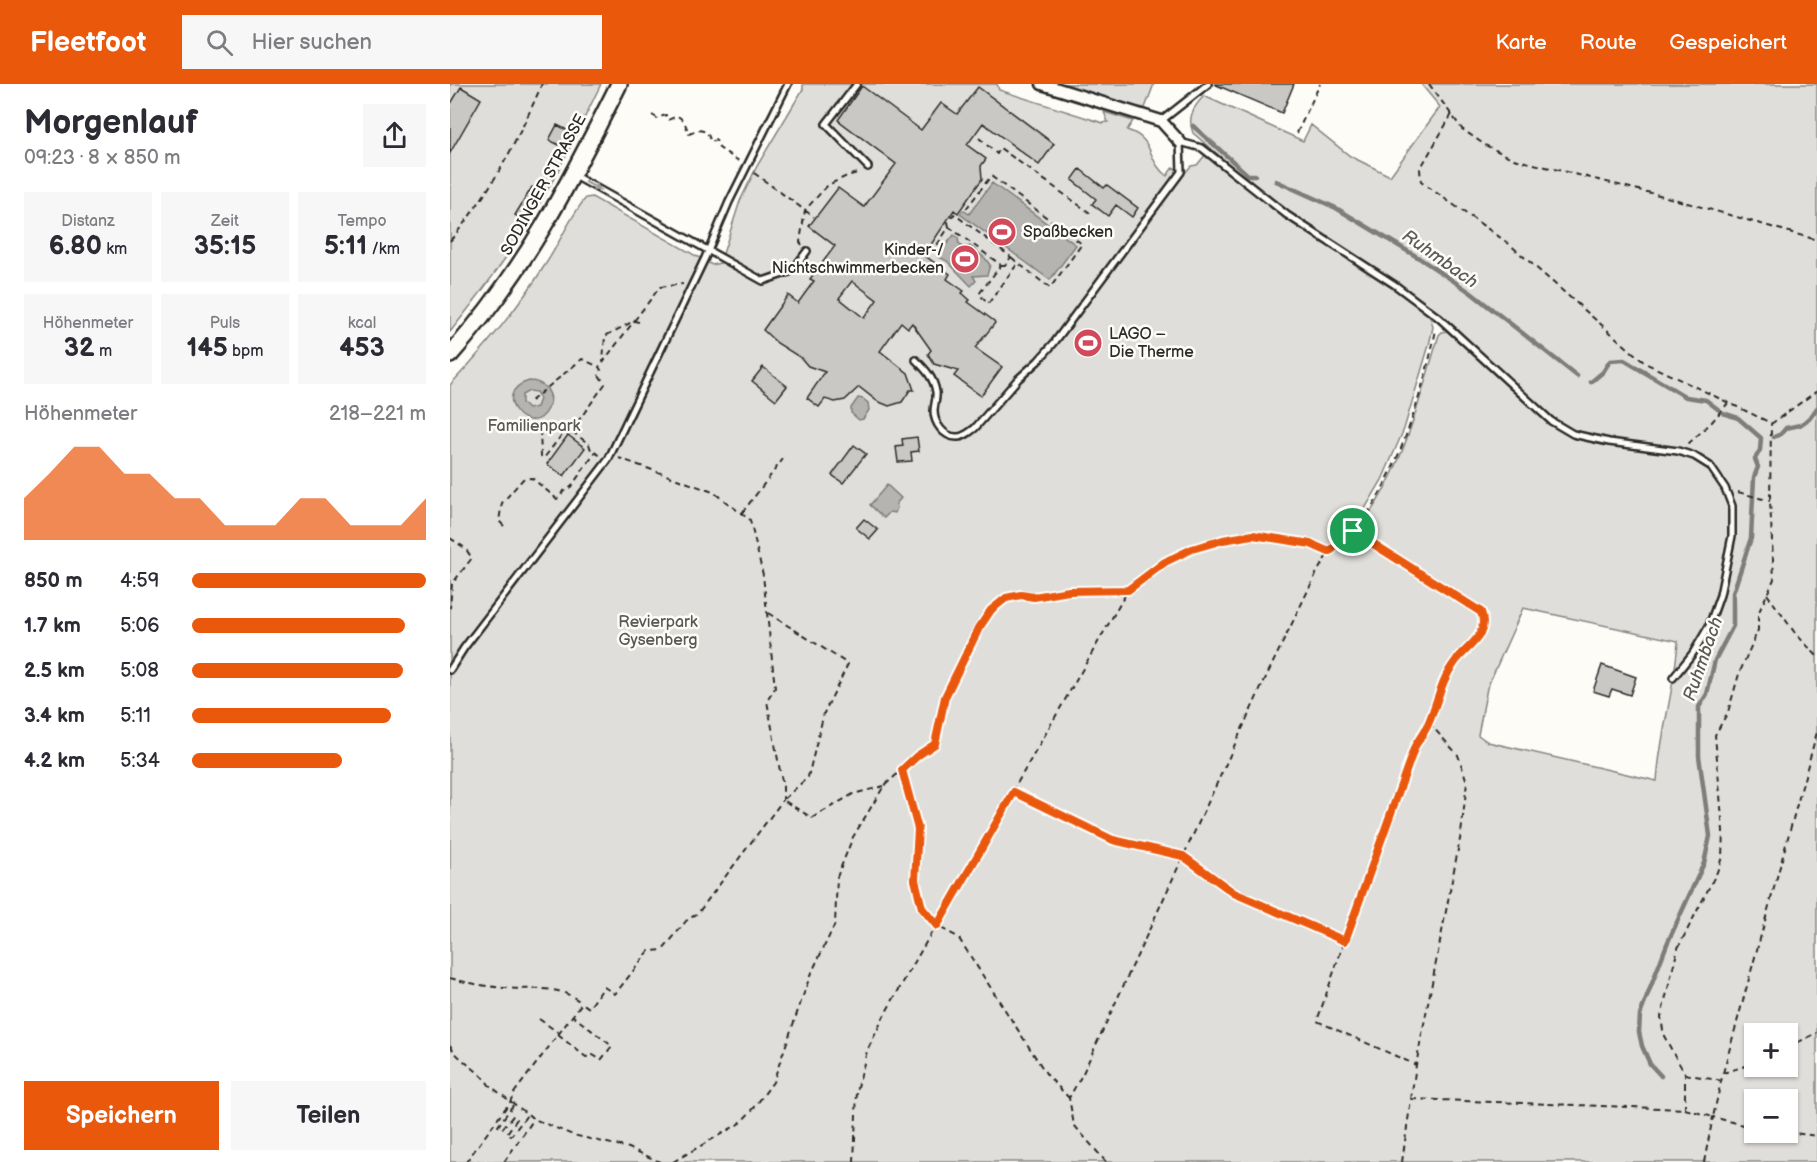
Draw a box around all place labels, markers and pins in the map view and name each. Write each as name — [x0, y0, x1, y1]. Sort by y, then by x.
sports icon: Spaßbecken — [986, 216, 1018, 248]
place label: Spaßbecken — [1023, 223, 1113, 242]
place label: Kinder-/ Nichtschwimmerbecken — [772, 241, 944, 278]
sports icon: Kinder-/ Nichtschwimmerbecken — [949, 243, 981, 275]
place label: LAGO – Die Therme — [1109, 325, 1194, 362]
sports icon: LAGO – Die Therme — [1072, 327, 1104, 359]
pin — [1327, 505, 1378, 556]

